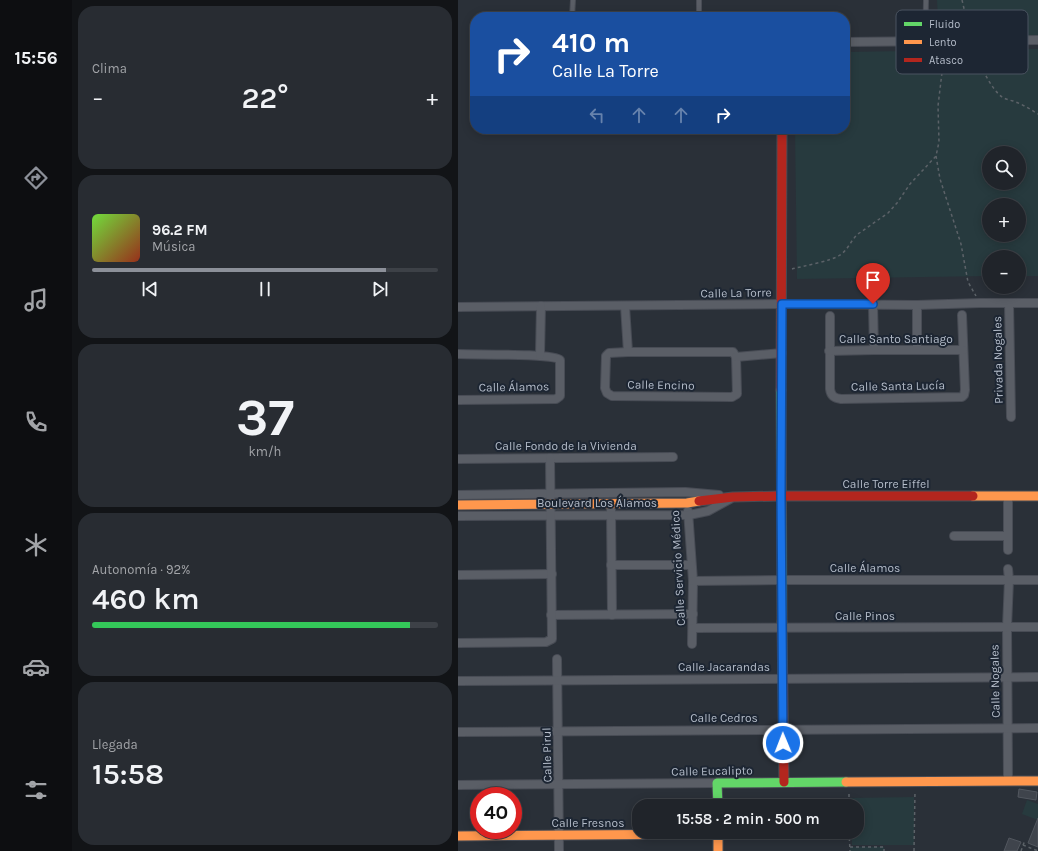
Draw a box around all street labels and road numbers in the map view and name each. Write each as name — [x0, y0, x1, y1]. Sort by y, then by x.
street label: Calle La Torre — [700, 285, 772, 301]
street label: Privada Nogales — [990, 316, 1006, 404]
street label: Calle Santo Santiago — [839, 332, 953, 346]
street label: Calle Encino — [627, 377, 695, 393]
street label: Calle Álamos — [479, 378, 549, 395]
street label: Calle Santa Lucía — [851, 378, 945, 394]
street label: Calle Fondo de la Vivienda — [495, 439, 637, 453]
street label: Calle Torre Eiffel — [842, 477, 930, 491]
street label: Boulevard Los Álamos — [537, 495, 657, 510]
street label: Calle Servicio Médico — [668, 510, 688, 626]
street label: Calle Álamos — [830, 560, 900, 575]
street label: Calle Pinos — [835, 609, 895, 623]
street label: Calle Nogales — [987, 644, 1003, 718]
street label: Calle Jacarandas — [678, 660, 770, 674]
street label: Calle Cedros — [690, 711, 758, 725]
street label: Calle Pirul — [540, 727, 554, 783]
street label: Calle Eucalipto — [671, 763, 753, 779]
street label: Calle Fresnos — [552, 816, 624, 830]

